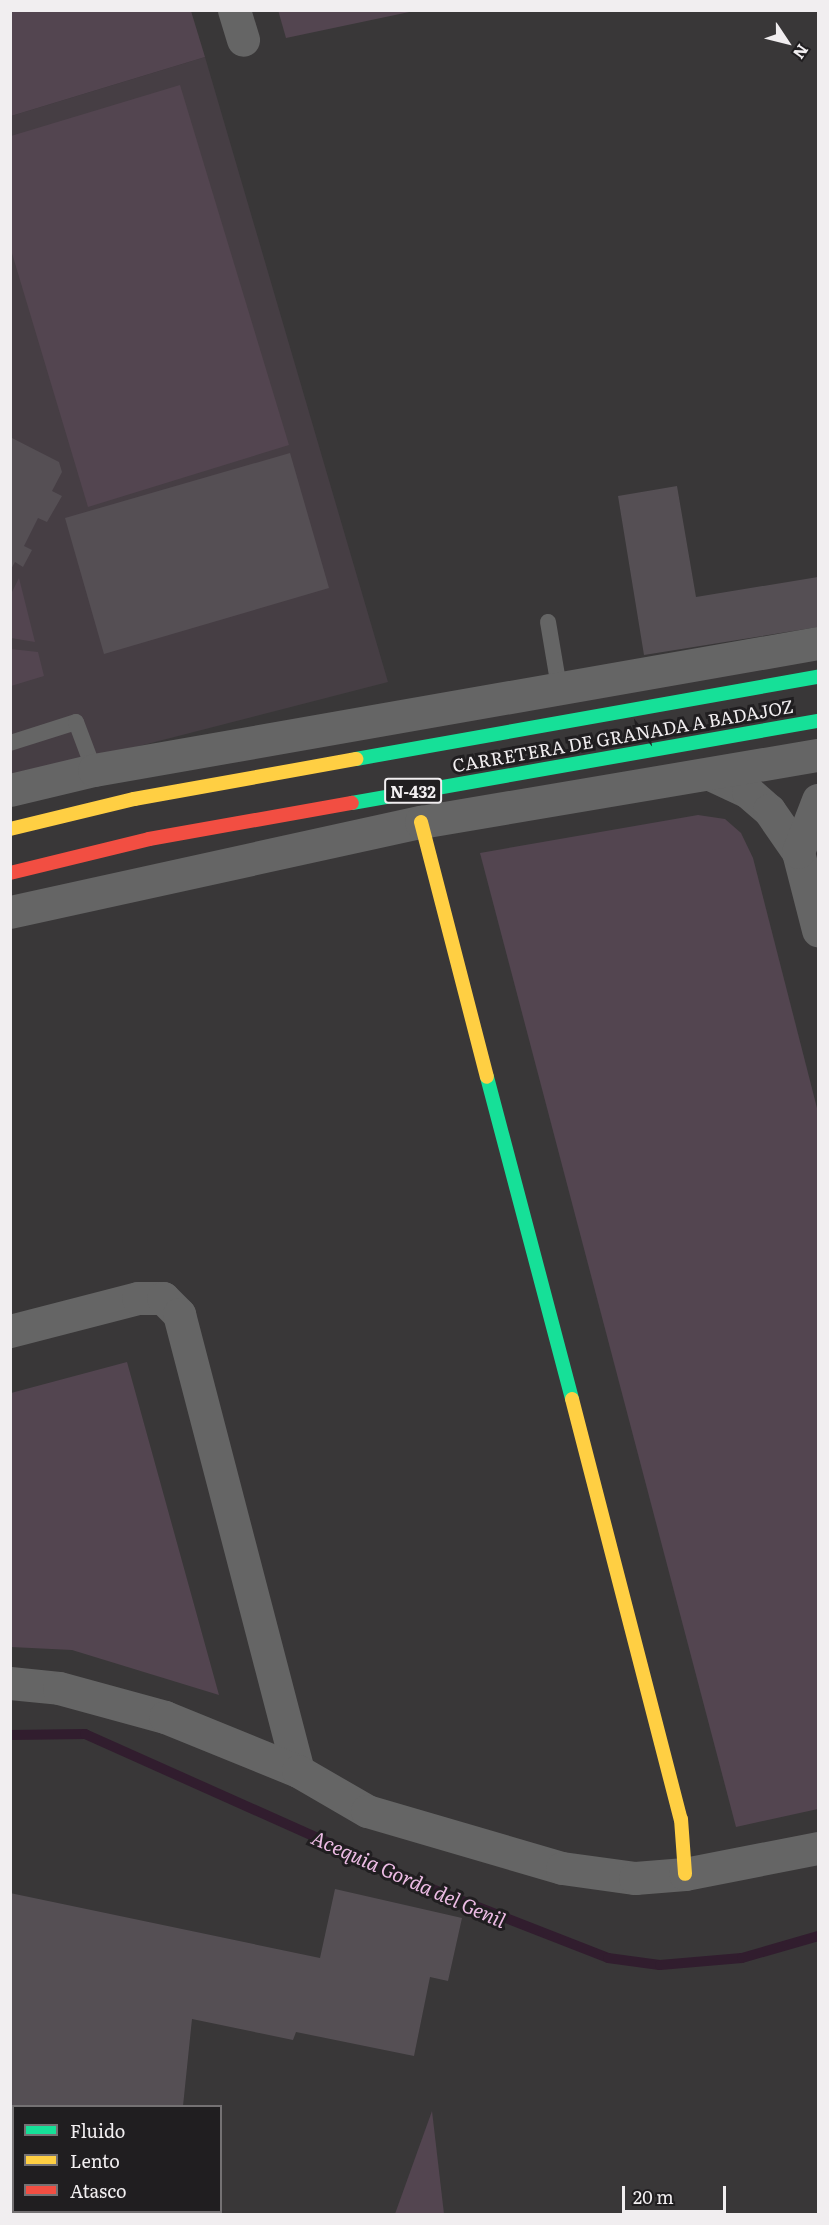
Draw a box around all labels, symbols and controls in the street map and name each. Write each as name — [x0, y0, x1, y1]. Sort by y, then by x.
north arrow — [757, 12, 817, 72]
text: N — [788, 40, 815, 65]
street label: CARRETERA DE GRANADA A BADAJOZ — [451, 695, 795, 777]
road number: N-432 — [383, 778, 443, 804]
water label: Acequia Gorda del Genil — [308, 1824, 510, 1932]
legend — [12, 2105, 222, 2213]
text: Fluido — [70, 2117, 125, 2144]
text: Lento — [70, 2147, 120, 2174]
scale bar — [625, 2174, 728, 2212]
text: Atasco — [70, 2177, 127, 2204]
text: 20 m — [633, 2183, 674, 2210]

